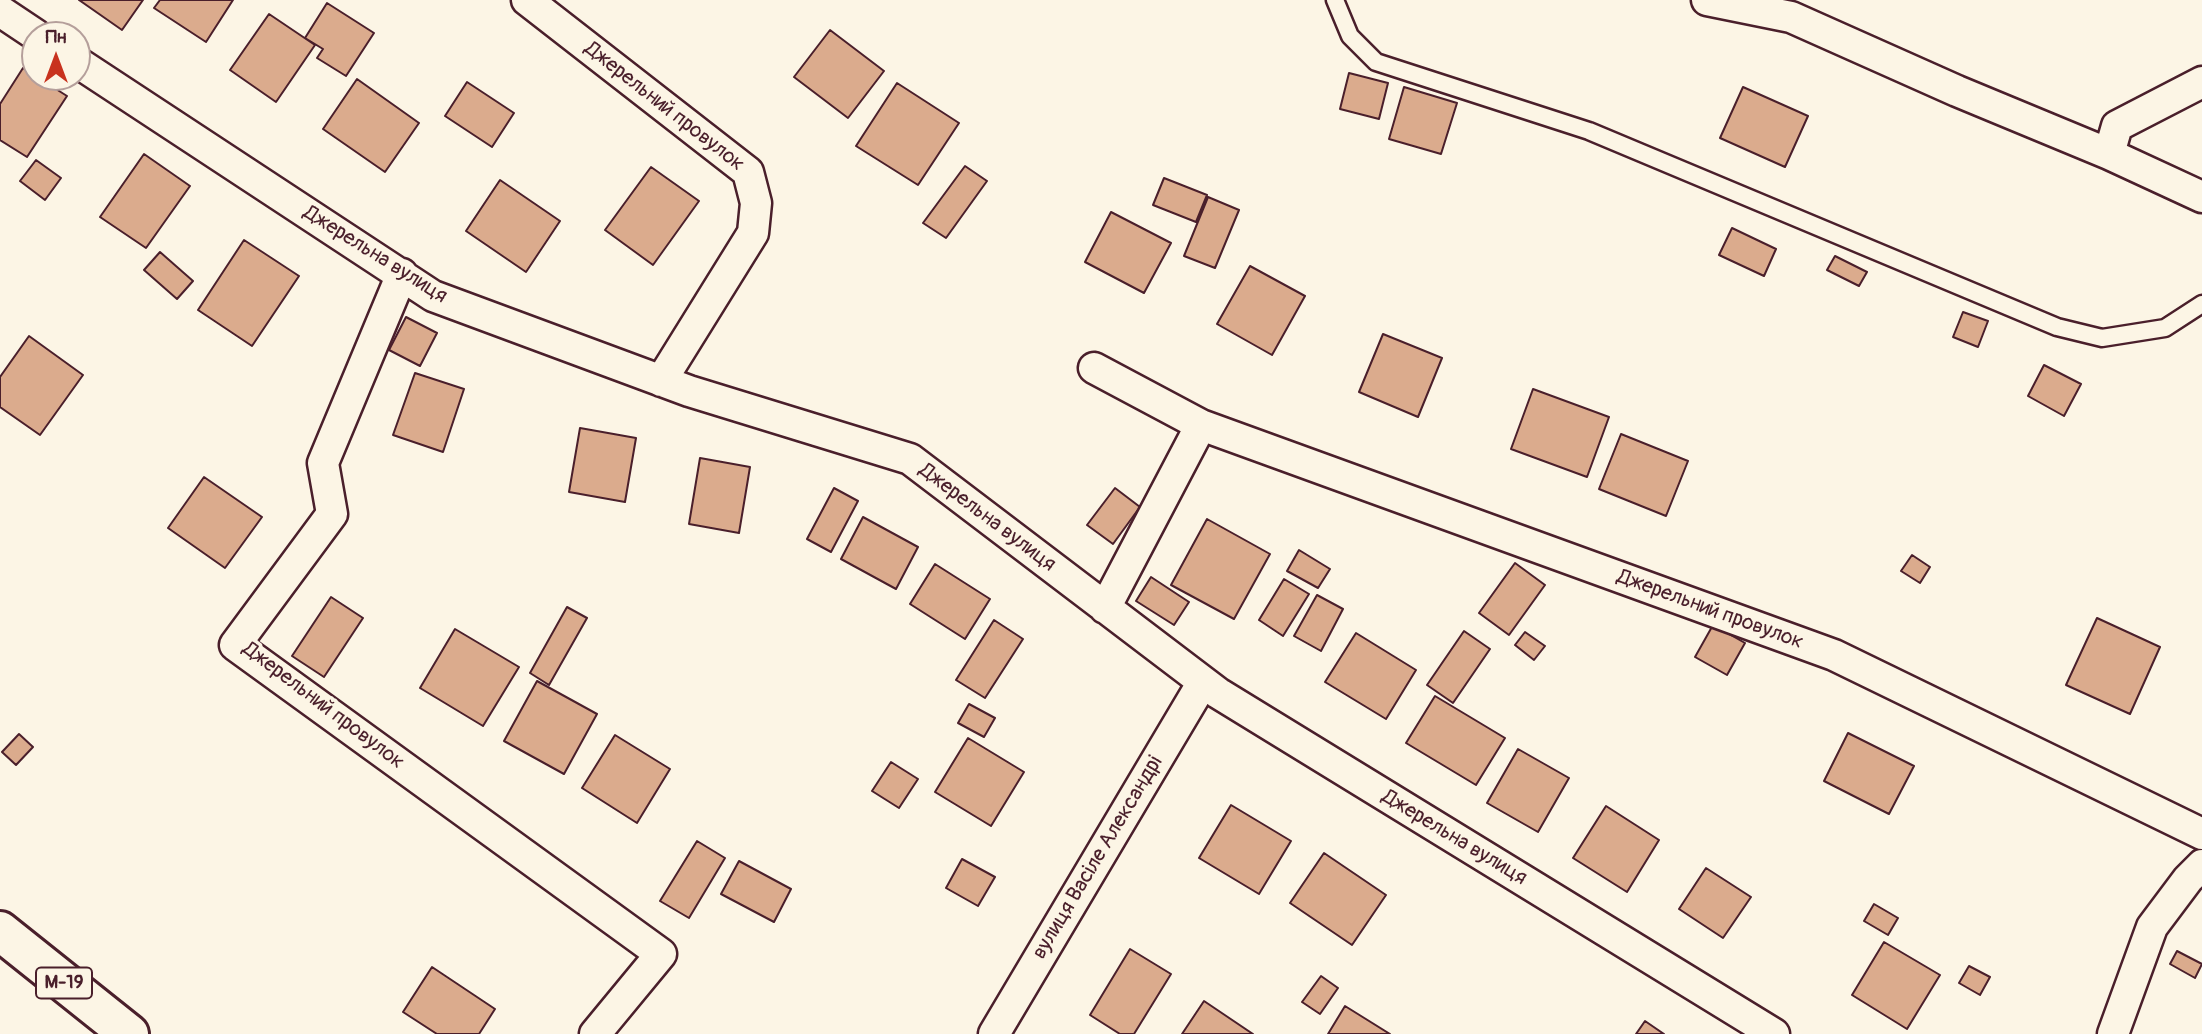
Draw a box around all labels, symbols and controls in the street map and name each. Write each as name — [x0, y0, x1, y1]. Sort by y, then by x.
north arrow — [21, 21, 91, 91]
text: Пн — [46, 25, 66, 49]
street label: Джерельний провулок — [579, 37, 749, 177]
street label: Джерельна вулиця — [298, 201, 452, 309]
street label: Джерельна вулиця — [914, 458, 1060, 578]
street label: Джерельний провулок — [1614, 565, 1806, 655]
street label: Джерельний провулок — [237, 637, 409, 775]
street label: вулиця Васіле Александрі — [1027, 752, 1169, 964]
street label: Джерельна вулиця — [1377, 785, 1531, 891]
road number: М-19 — [36, 967, 92, 998]

